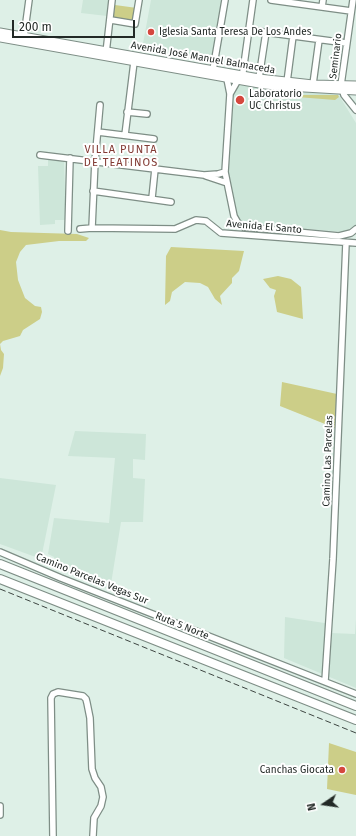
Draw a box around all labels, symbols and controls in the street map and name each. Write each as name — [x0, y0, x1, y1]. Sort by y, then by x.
scale bar — [14, 12, 137, 38]
text: 200 m — [19, 20, 52, 34]
place label: Iglesia Santa Teresa De Los Andes — [159, 26, 311, 38]
marker: Iglesia Santa Teresa De Los Andes — [146, 27, 156, 37]
street label: Seminario — [327, 32, 345, 80]
street label: Avenida José Manuel Balmaceda — [130, 39, 276, 77]
place label: Laboratorio UC Christus — [249, 88, 302, 112]
marker: Laboratorio UC Christus — [234, 94, 246, 106]
district label: VILLA PUNTA DE TEATINOS — [84, 143, 158, 169]
street label: Avenida El Santo — [226, 218, 302, 236]
street label: Camino Las Parcelas — [320, 415, 336, 507]
street label: Camino Parcelas Vegas Sur — [34, 551, 150, 607]
street label: Ruta 5 Norte — [154, 610, 210, 642]
place label: Canchas Giocata — [260, 764, 334, 776]
marker: Canchas Giocata — [337, 765, 347, 775]
north arrow — [304, 784, 344, 824]
text: N — [305, 802, 319, 812]

